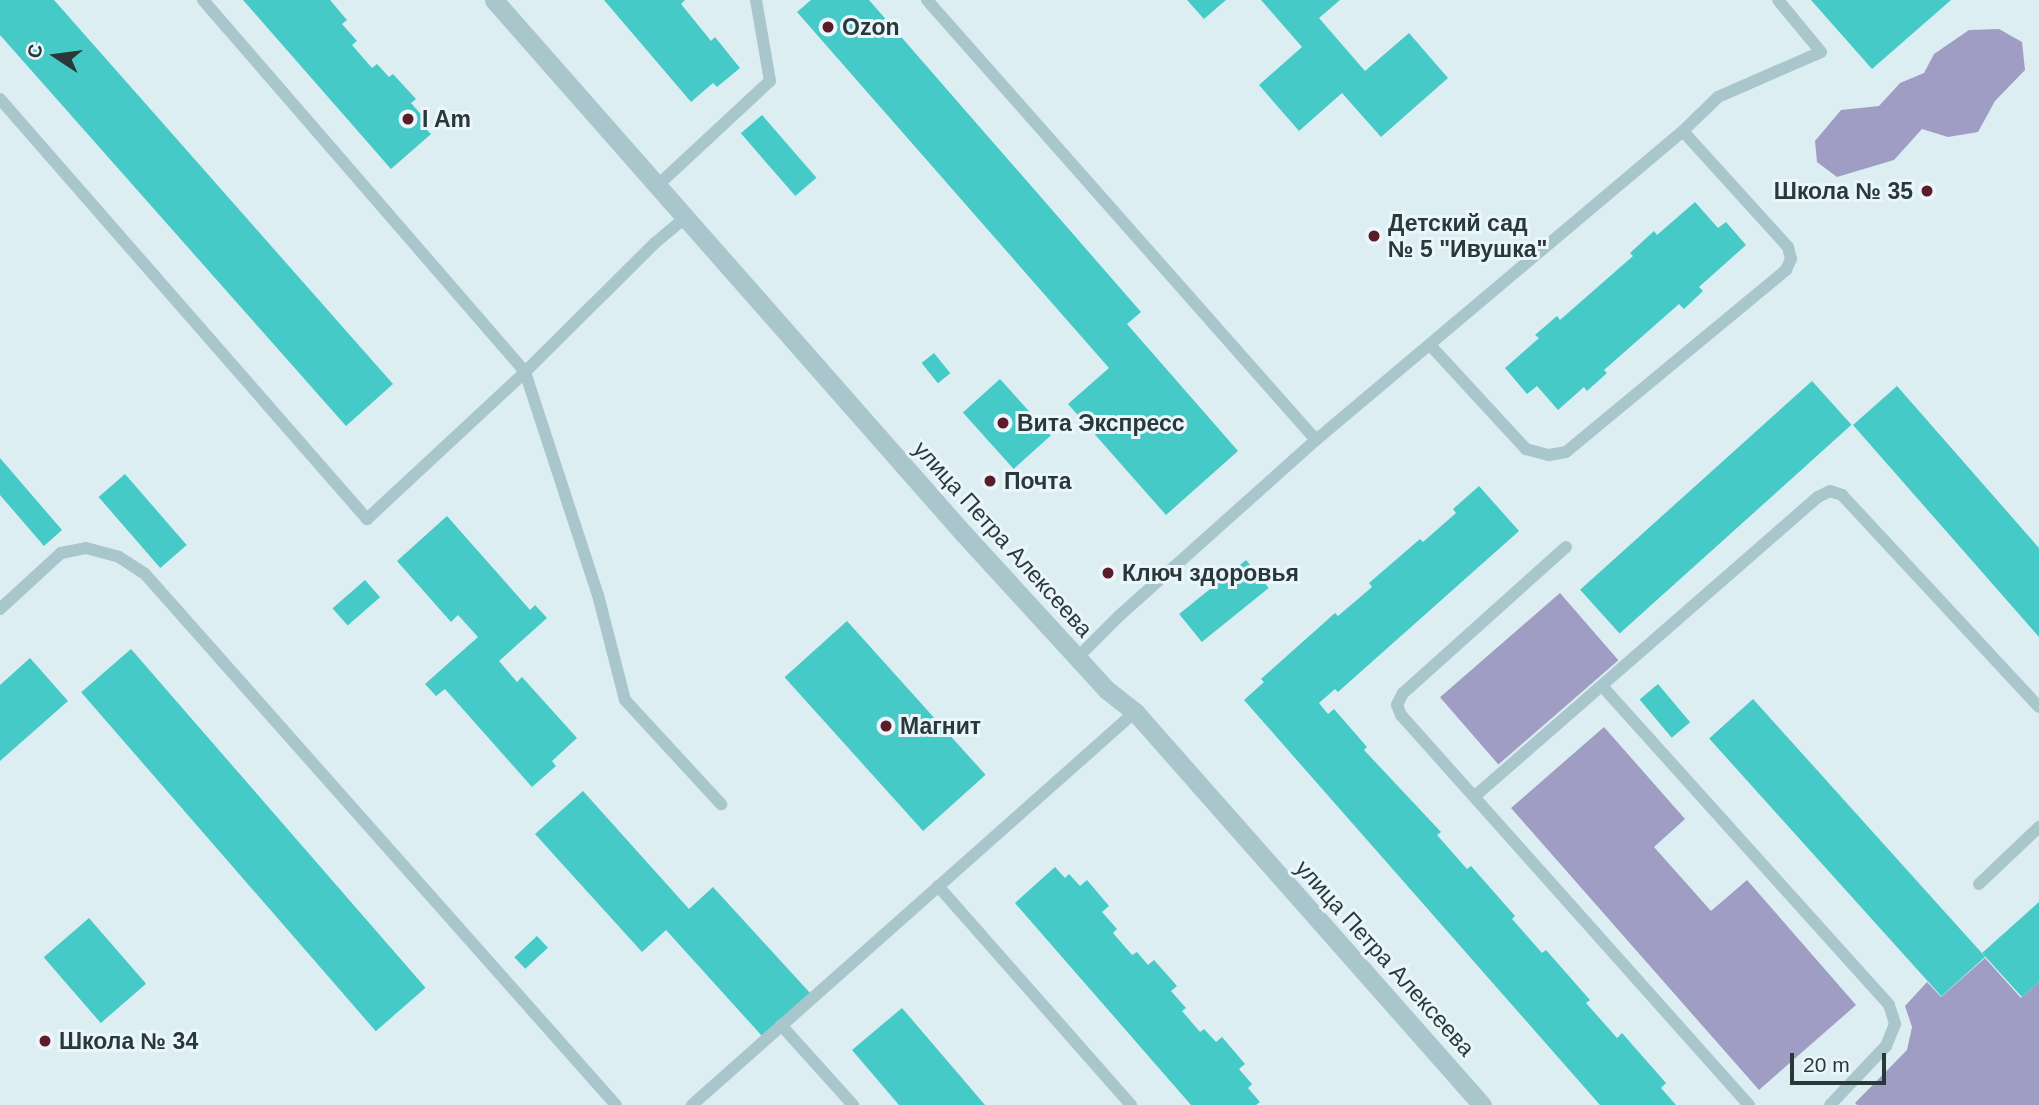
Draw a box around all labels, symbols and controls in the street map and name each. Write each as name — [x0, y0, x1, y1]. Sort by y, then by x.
place label: Ozon — [842, 13, 899, 41]
marker: Ozon — [820, 19, 836, 35]
north arrow — [21, 21, 91, 91]
text: С — [23, 42, 47, 60]
place label: I Am — [422, 105, 472, 133]
marker: I Am — [400, 111, 416, 127]
place label: Школа № 35 — [1774, 177, 1913, 205]
marker: Школа № 35 — [1919, 183, 1935, 199]
place label: Детский сад № 5 "Ивушка" — [1388, 209, 1547, 263]
marker: Детский сад № 5 "Ивушка" — [1366, 228, 1382, 244]
place label: Вита Экспресс — [1017, 409, 1185, 437]
marker: Вита Экспресс — [995, 415, 1011, 431]
street label: улица Петра Алексеева — [908, 435, 1098, 643]
place label: Почта — [1004, 467, 1071, 495]
marker: Почта — [982, 473, 998, 489]
place label: Ключ здоровья — [1122, 559, 1299, 587]
marker: Ключ здоровья — [1100, 565, 1116, 581]
place label: Магнит — [900, 712, 981, 740]
marker: Магнит — [878, 718, 894, 734]
street label: улица Петра Алексеева — [1290, 854, 1480, 1062]
place label: Школа № 34 — [59, 1027, 198, 1055]
marker: Школа № 34 — [37, 1033, 53, 1049]
scale bar — [1794, 1038, 1890, 1082]
text: 20 m — [1803, 1053, 1850, 1076]

